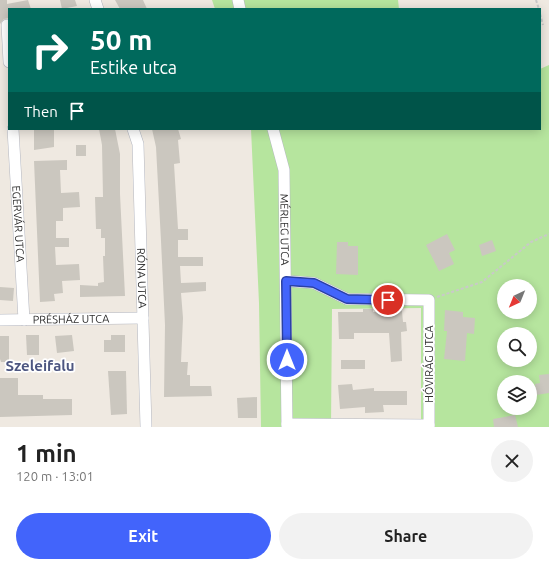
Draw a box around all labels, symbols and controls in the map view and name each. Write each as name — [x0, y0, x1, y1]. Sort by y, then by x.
icon: right — [24, 24, 76, 76]
text: 50 m — [90, 24, 152, 55]
text: Estike utca — [90, 57, 177, 77]
icon: arrive — [66, 100, 88, 122]
text: Then — [24, 103, 58, 120]
street label: EGERVÁR UTCA — [10, 185, 27, 263]
street label: MÉRLEG UTCA — [278, 194, 291, 266]
street label: RÓNA UTCA — [135, 248, 149, 309]
north arrow — [497, 279, 537, 319]
map controls — [497, 279, 537, 415]
pin — [371, 283, 405, 317]
icon: arrive — [377, 289, 399, 311]
street label: PRÉSHÁZ UTCA — [33, 312, 110, 326]
street label: HÓVIRÁG UTCA — [422, 324, 435, 403]
button: search — [497, 327, 537, 367]
position arrow — [266, 339, 308, 381]
district label: Szeleifalu — [5, 357, 75, 374]
button: layers — [497, 375, 537, 415]
text: 1 min — [16, 440, 77, 467]
button: close — [491, 440, 533, 482]
text: 120 m · 13:01 — [16, 469, 94, 483]
button: Exit — [16, 513, 271, 559]
button: Share — [279, 513, 533, 559]

